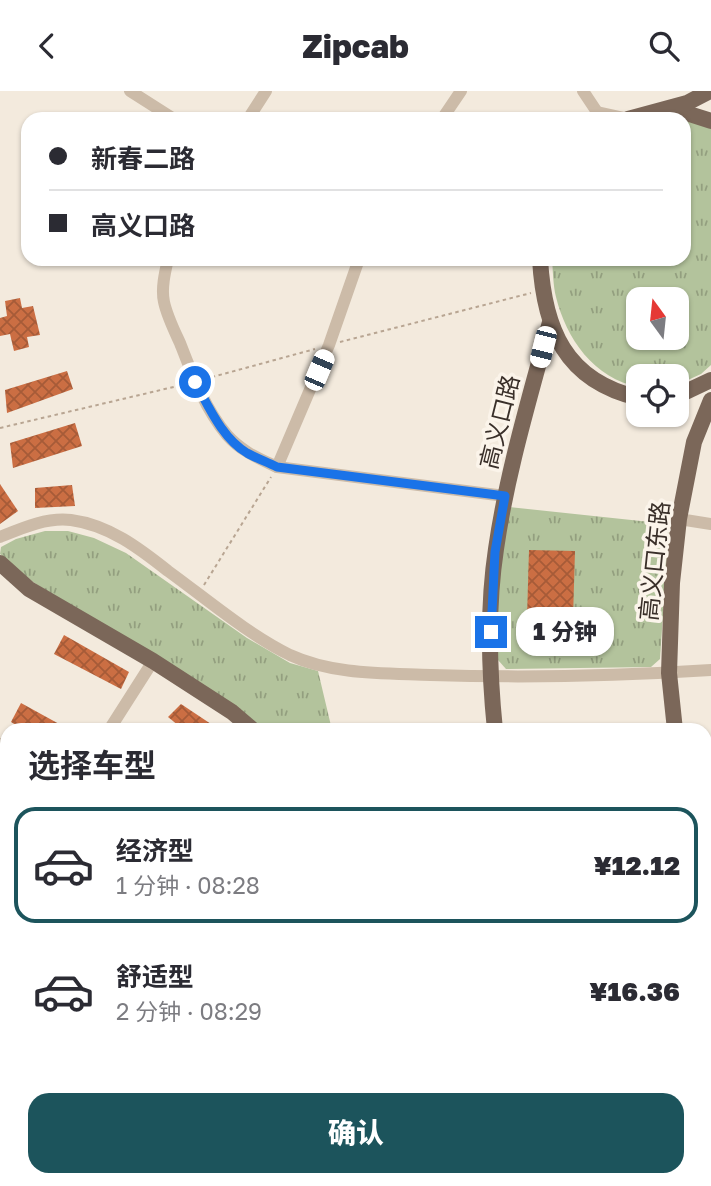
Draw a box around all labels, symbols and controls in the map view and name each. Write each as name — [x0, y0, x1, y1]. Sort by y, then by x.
icon: back — [28, 27, 66, 65]
text: Zipcab — [302, 27, 409, 65]
icon: search — [645, 27, 683, 65]
text: 新春二路 — [91, 143, 195, 174]
text: 高义口路 — [91, 210, 195, 241]
north arrow — [626, 287, 690, 350]
map controls — [626, 287, 689, 427]
car — [528, 324, 559, 370]
car — [302, 347, 337, 393]
button: locate — [626, 364, 689, 427]
route start — [179, 366, 211, 398]
street label: 高义口路 — [473, 372, 524, 472]
street label: 高义口东路 — [633, 500, 674, 622]
callout: 1 分钟 — [516, 607, 614, 657]
route end — [475, 616, 507, 648]
text: 1 分钟 — [533, 617, 597, 645]
text: 选择车型 — [28, 746, 156, 784]
icon: car — [32, 834, 95, 897]
text: 经济型 — [116, 835, 194, 866]
text: ¥12.12 — [593, 850, 680, 881]
text: 1 分钟 · 08:28 — [116, 871, 260, 899]
icon: car — [32, 960, 95, 1023]
text: 舒适型 — [116, 961, 194, 992]
text: ¥16.36 — [589, 976, 680, 1007]
text: 2 分钟 · 08:29 — [116, 997, 262, 1025]
button: 确认 — [28, 1093, 684, 1173]

